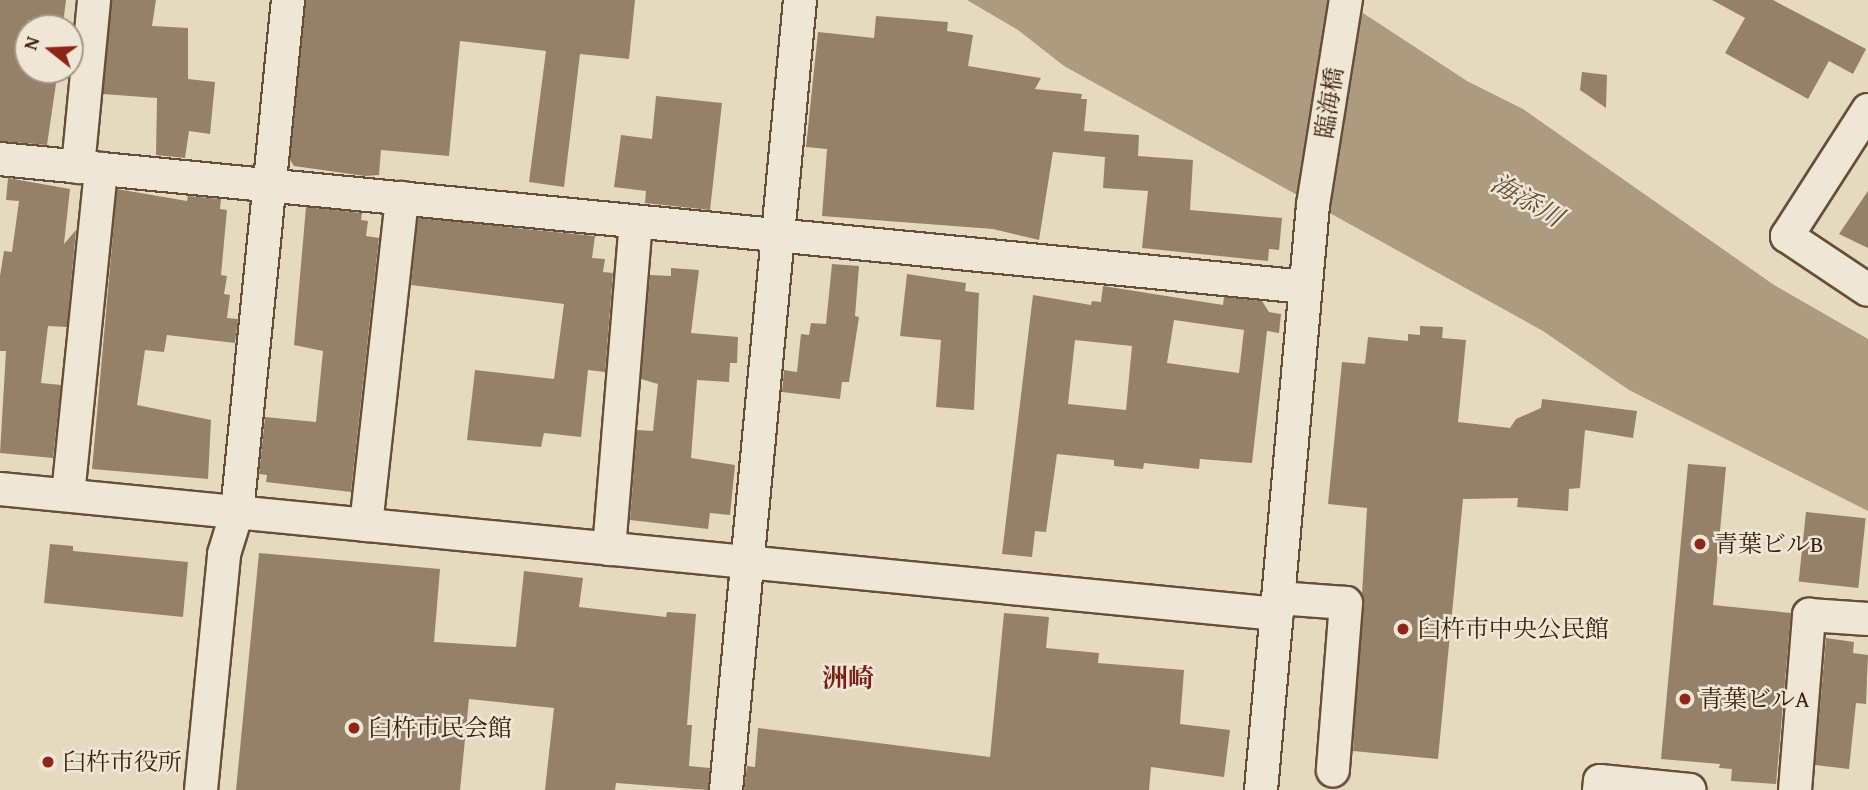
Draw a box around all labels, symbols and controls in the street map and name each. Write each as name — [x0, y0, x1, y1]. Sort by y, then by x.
north arrow — [14, 14, 84, 84]
text: N — [16, 33, 46, 54]
street label: 臨海橋 — [1309, 65, 1349, 141]
water label: 海添川 — [1485, 167, 1569, 233]
place label: 青葉ビルB — [1714, 530, 1824, 558]
marker: 青葉ビルB — [1692, 536, 1708, 552]
place label: 臼杵市中央公民館 — [1417, 615, 1609, 643]
marker: 臼杵市中央公民館 — [1395, 621, 1411, 637]
district label: 洲崎 — [822, 662, 874, 694]
place label: 青葉ビルA — [1699, 685, 1810, 713]
marker: 青葉ビルA — [1677, 691, 1693, 707]
place label: 臼杵市民会館 — [368, 714, 512, 742]
marker: 臼杵市民会館 — [346, 720, 362, 736]
place label: 臼杵市役所 — [62, 748, 182, 776]
marker: 臼杵市役所 — [40, 754, 56, 770]

